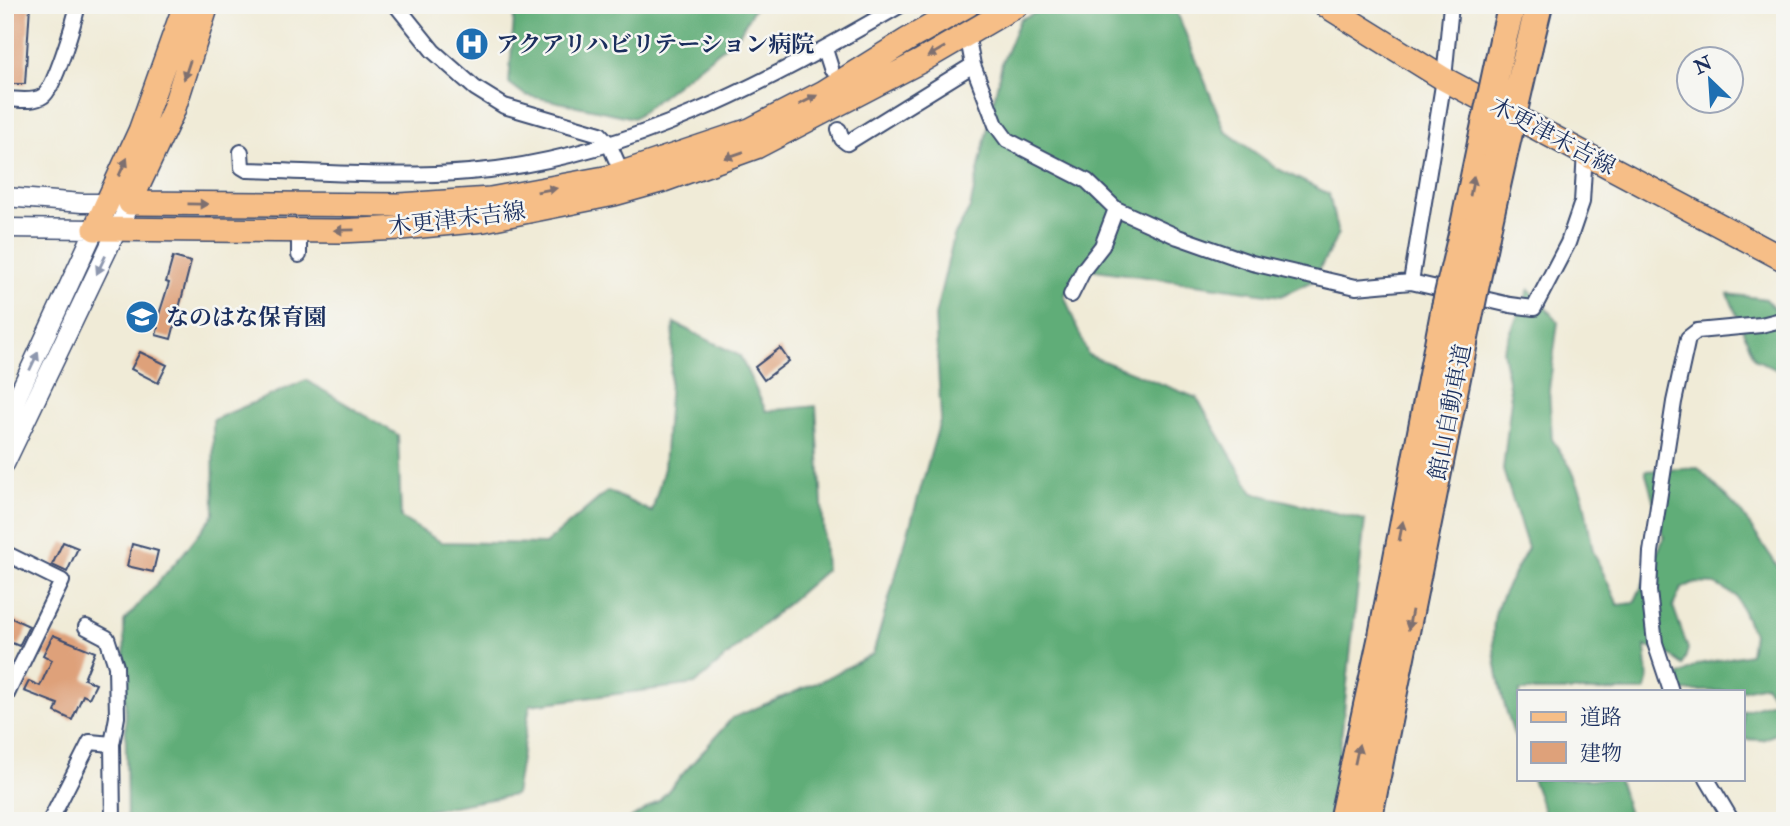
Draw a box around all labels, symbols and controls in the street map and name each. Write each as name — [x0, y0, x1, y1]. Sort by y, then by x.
hospital icon: アクアリハビリテーション病院 — [453, 25, 491, 63]
place label: アクアリハビリテーション病院 — [496, 30, 814, 59]
one-way arrow — [927, 46, 946, 58]
north arrow — [1674, 46, 1744, 116]
text: N — [1690, 51, 1717, 80]
one-way arrow — [181, 60, 191, 81]
street label: 木更津末吉線 — [1485, 91, 1621, 181]
one-way arrow — [798, 95, 818, 106]
one-way arrow — [723, 150, 744, 161]
one-way arrow — [117, 157, 129, 177]
one-way arrow — [1466, 175, 1477, 197]
one-way arrow — [536, 184, 558, 195]
street label: 木更津末吉線 — [387, 196, 527, 242]
one-way arrow — [187, 198, 209, 210]
one-way arrow — [333, 225, 355, 236]
one-way arrow — [95, 254, 106, 275]
school or university icon: なのはな保育園 — [123, 298, 161, 336]
place label: なのはな保育園 — [166, 303, 327, 332]
street label: 館山自動車道 — [1423, 342, 1477, 482]
one-way arrow — [28, 351, 40, 371]
one-way arrow — [1396, 520, 1407, 542]
one-way arrow — [1404, 609, 1415, 631]
legend — [1517, 690, 1744, 780]
text: 道路 — [1580, 704, 1622, 731]
text: 建物 — [1580, 740, 1622, 767]
one-way arrow — [1351, 743, 1362, 765]

